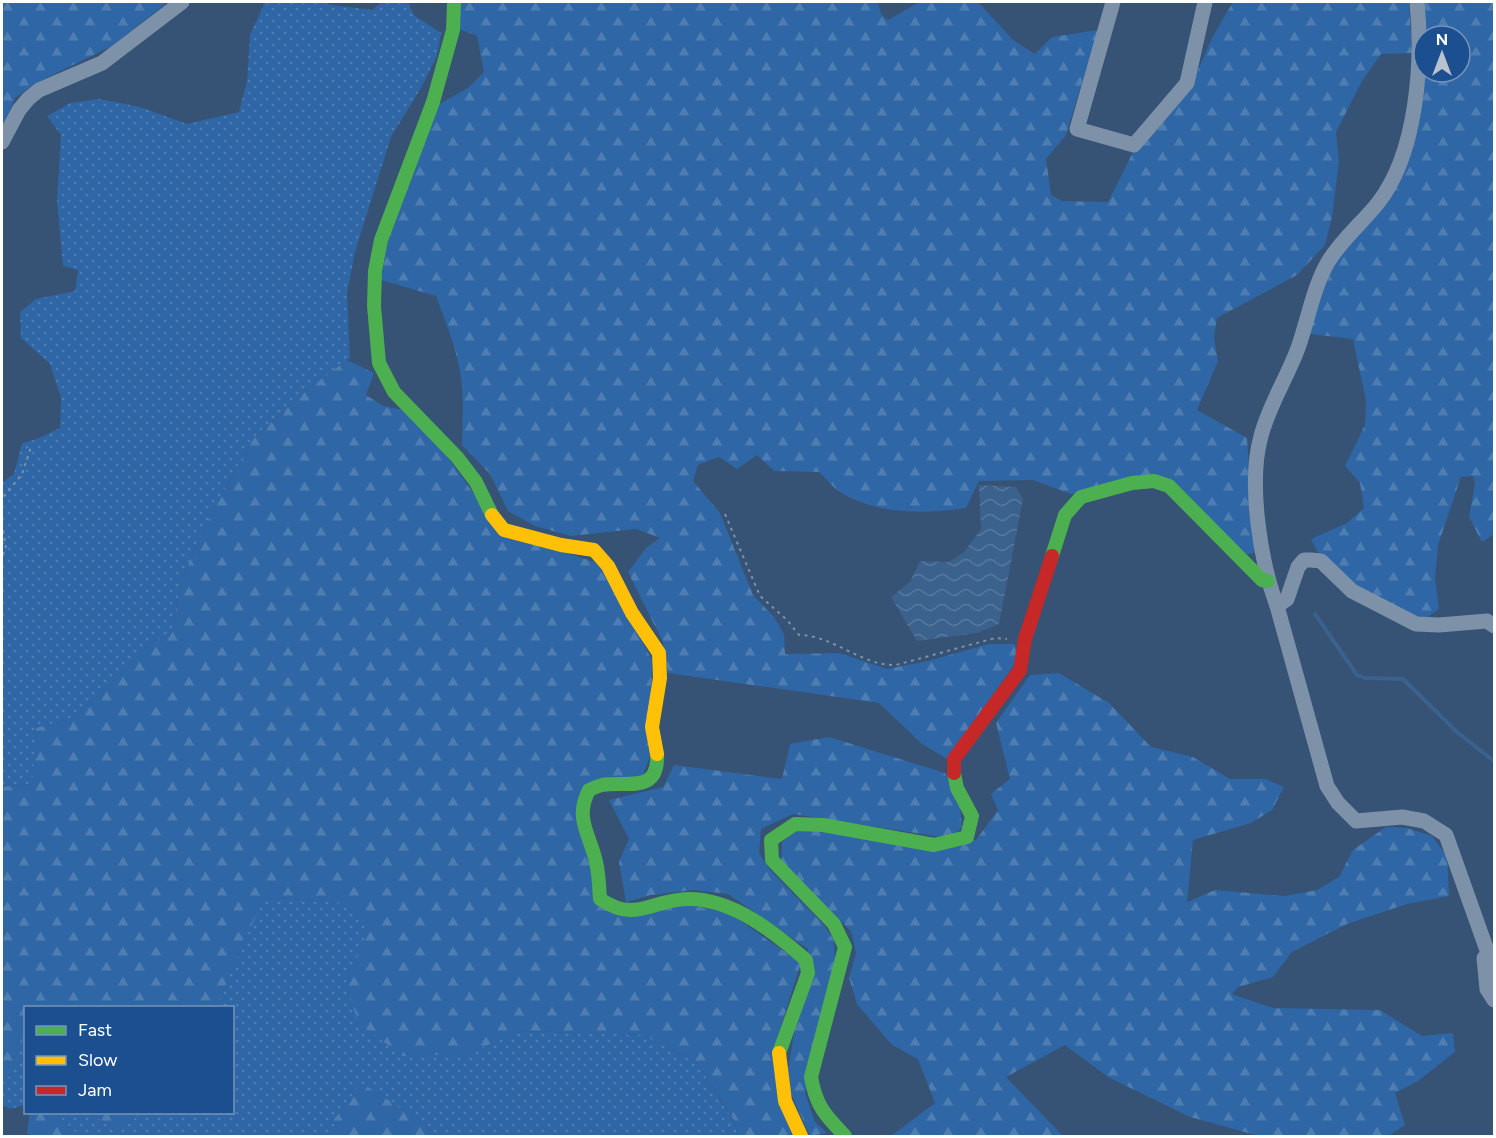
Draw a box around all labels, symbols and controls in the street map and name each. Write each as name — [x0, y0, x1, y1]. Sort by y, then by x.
north arrow — [1412, 24, 1472, 84]
text: N — [1436, 30, 1448, 49]
legend — [24, 1006, 234, 1114]
text: Fast — [78, 1019, 112, 1041]
text: Slow — [78, 1049, 117, 1071]
text: Jam — [78, 1079, 112, 1101]

